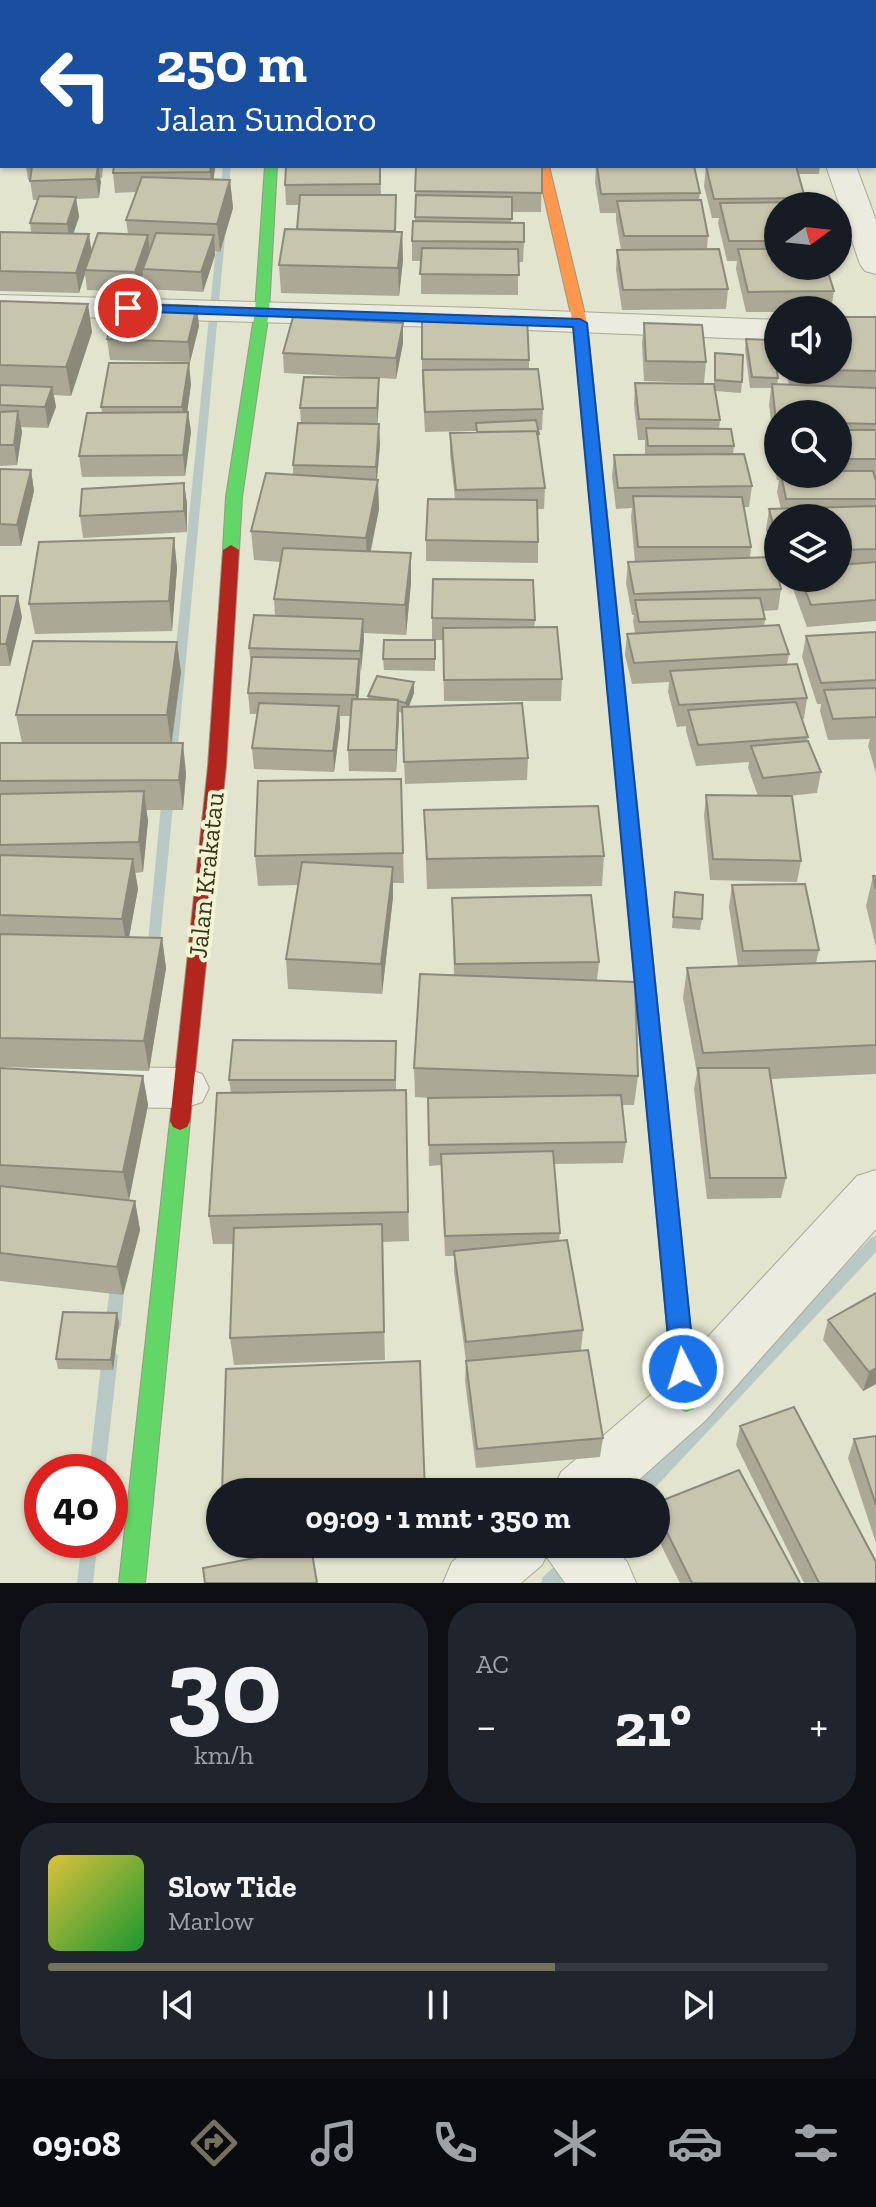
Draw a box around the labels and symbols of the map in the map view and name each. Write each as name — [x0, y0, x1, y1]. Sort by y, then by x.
north arrow — [764, 192, 852, 280]
pin — [94, 274, 162, 342]
street label: Jalan Krakatau — [181, 790, 231, 960]
position arrow — [641, 1327, 725, 1411]
speed limit sign: 40 — [24, 1454, 128, 1558]

